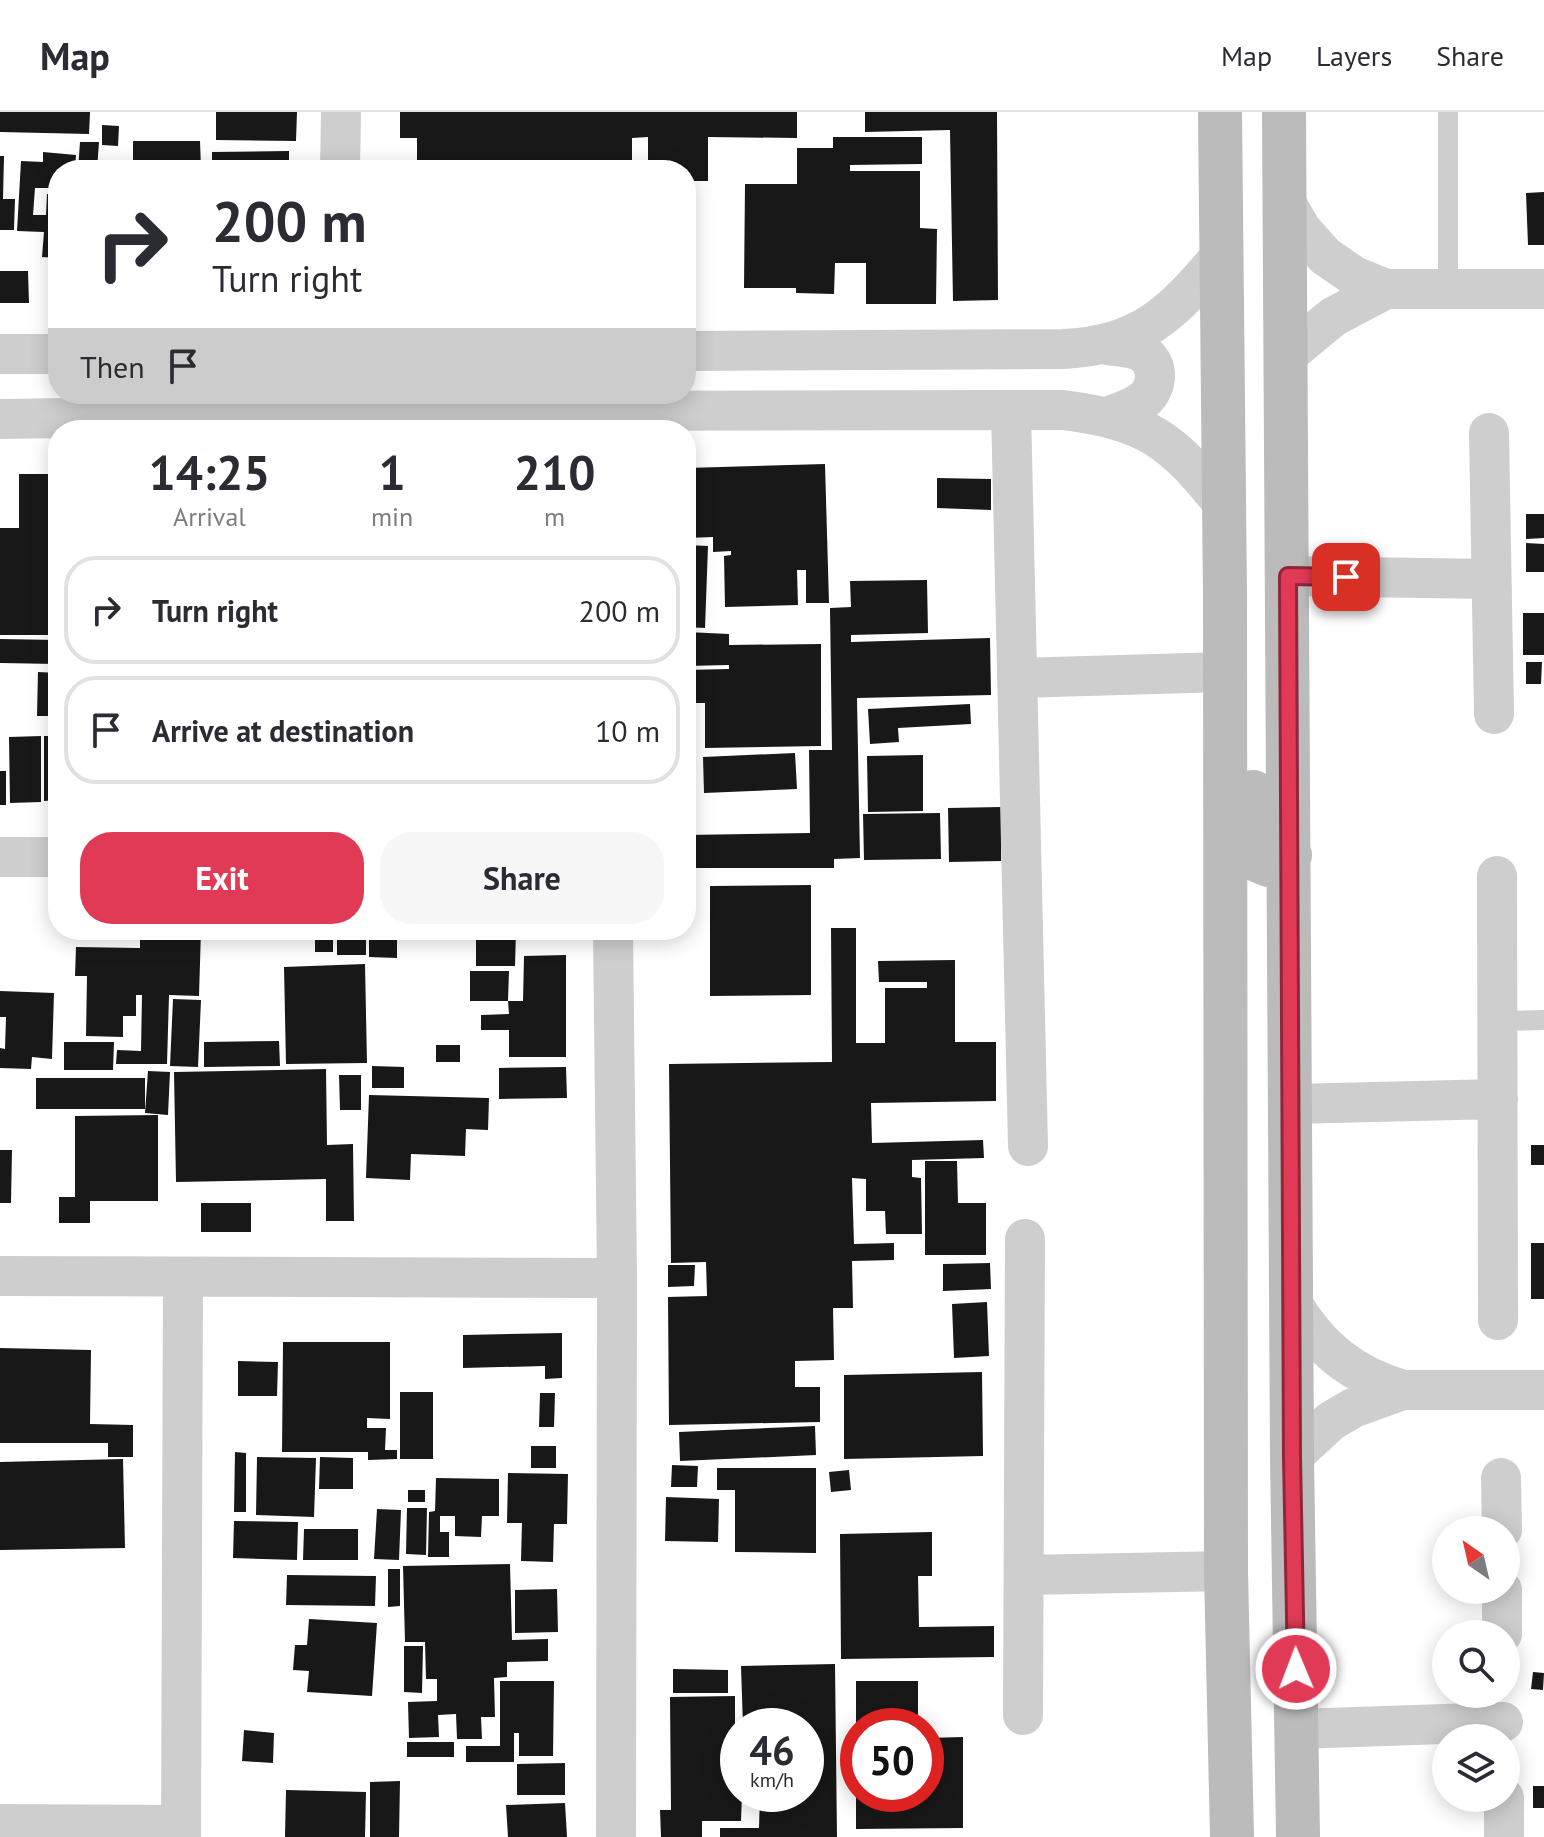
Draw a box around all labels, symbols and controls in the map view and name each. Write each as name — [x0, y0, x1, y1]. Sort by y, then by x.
text: Map — [40, 31, 110, 80]
text: Map — [1221, 37, 1272, 74]
text: Layers — [1316, 37, 1392, 74]
text: Share — [1436, 37, 1504, 74]
text: 200 m — [212, 185, 367, 257]
icon: right — [80, 192, 184, 296]
text: Turn right — [212, 255, 362, 302]
icon: arrive — [161, 344, 205, 388]
text: Then — [80, 347, 145, 386]
text: 14:25 — [149, 441, 270, 503]
text: 1 — [378, 441, 406, 503]
text: 210 — [514, 441, 595, 503]
text: Arrival — [173, 500, 246, 533]
text: min — [371, 500, 413, 533]
text: m — [544, 500, 565, 533]
pin — [1312, 543, 1380, 611]
icon: arrive — [1324, 555, 1368, 599]
icon: right — [84, 588, 128, 632]
text: Turn right — [152, 591, 278, 630]
text: 200 m — [579, 591, 660, 630]
icon: arrive — [84, 708, 128, 752]
text: Arrive at destination — [152, 711, 414, 750]
text: 10 m — [595, 711, 660, 750]
button: Exit — [80, 832, 364, 924]
button: Share — [380, 832, 664, 924]
north arrow — [1432, 1516, 1520, 1604]
map controls — [1432, 1516, 1520, 1812]
button: search — [1432, 1620, 1520, 1708]
position arrow — [1254, 1627, 1338, 1711]
speed limit sign: 50 — [840, 1708, 944, 1812]
text: 46 — [749, 1724, 795, 1776]
button: layers — [1432, 1724, 1520, 1812]
text: km/h — [750, 1767, 794, 1793]

